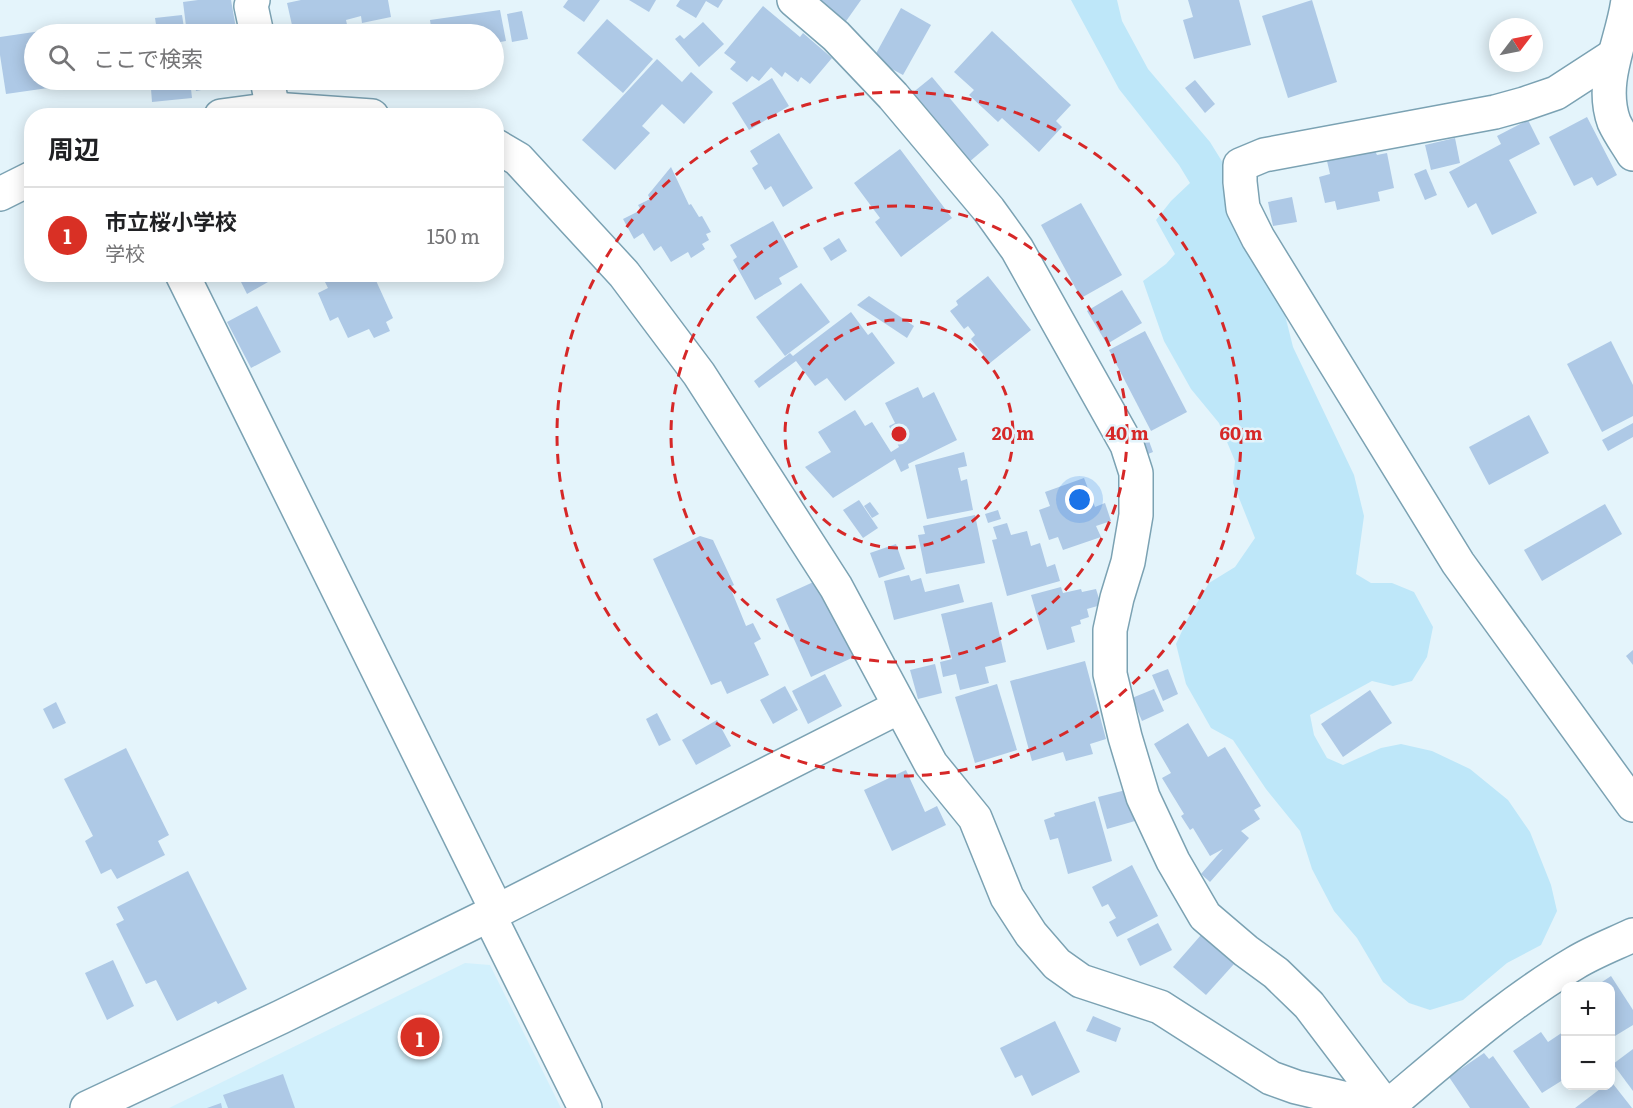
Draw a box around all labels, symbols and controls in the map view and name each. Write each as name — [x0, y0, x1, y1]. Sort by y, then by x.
north arrow — [1489, 18, 1543, 72]
search box — [24, 24, 504, 90]
icon: search — [45, 41, 78, 74]
text: ここで検索 — [93, 41, 203, 74]
text: 周辺 — [48, 128, 100, 167]
text: 市立桜小学校 — [105, 204, 237, 237]
text: 1 — [63, 220, 72, 250]
text: 150 m — [427, 220, 480, 250]
text: 学校 — [105, 237, 145, 267]
text: 20 m — [992, 419, 1034, 446]
text: 40 m — [1105, 419, 1149, 446]
text: 60 m — [1219, 419, 1263, 446]
centre of rings — [889, 424, 909, 444]
your location — [1065, 485, 1094, 514]
map controls — [1561, 982, 1615, 1090]
button: + — [1561, 982, 1615, 1036]
pin: 1 — [400, 1014, 440, 1060]
button: − — [1561, 1036, 1615, 1090]

